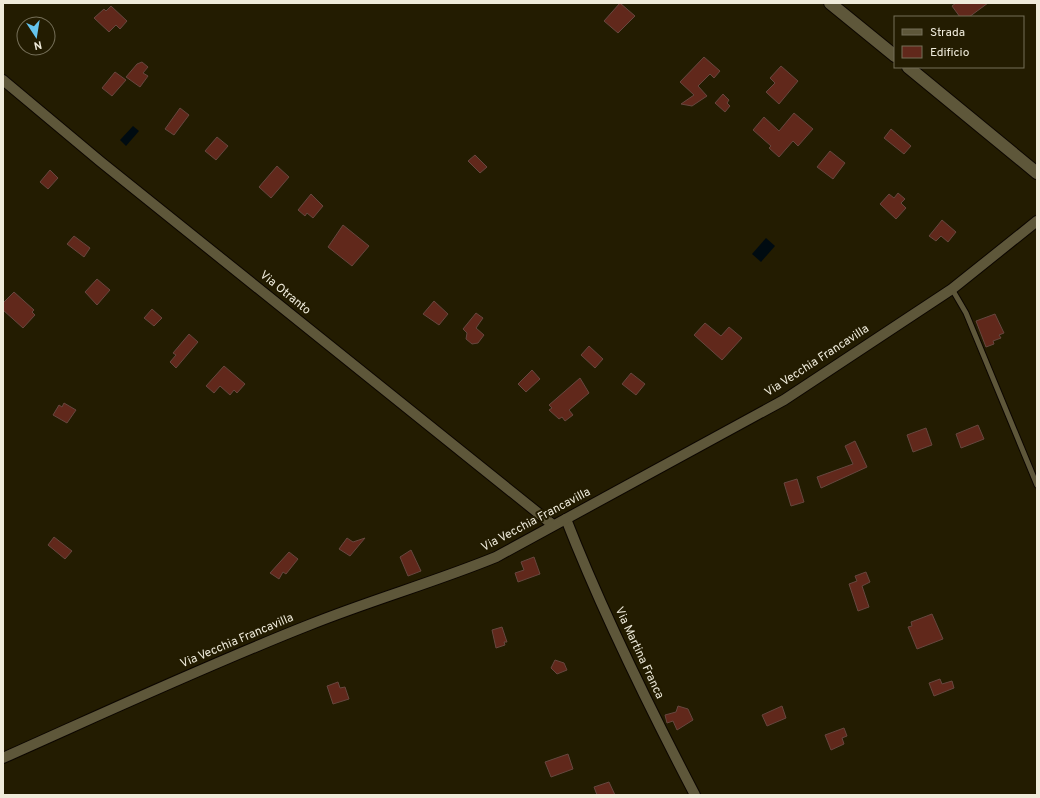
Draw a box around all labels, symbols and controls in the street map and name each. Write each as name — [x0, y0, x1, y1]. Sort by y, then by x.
north arrow — [16, 16, 56, 56]
legend — [894, 16, 1024, 68]
text: Strada — [930, 25, 965, 41]
text: N — [33, 37, 43, 52]
text: Edificio — [930, 45, 970, 61]
street label: Via Otranto — [256, 267, 314, 319]
street label: Via Vecchia Francavilla — [762, 321, 872, 401]
street label: Via Vecchia Francavilla — [479, 484, 593, 556]
street label: Via Martina Franca — [611, 604, 667, 702]
street label: Via Vecchia Francavilla — [178, 610, 296, 672]

